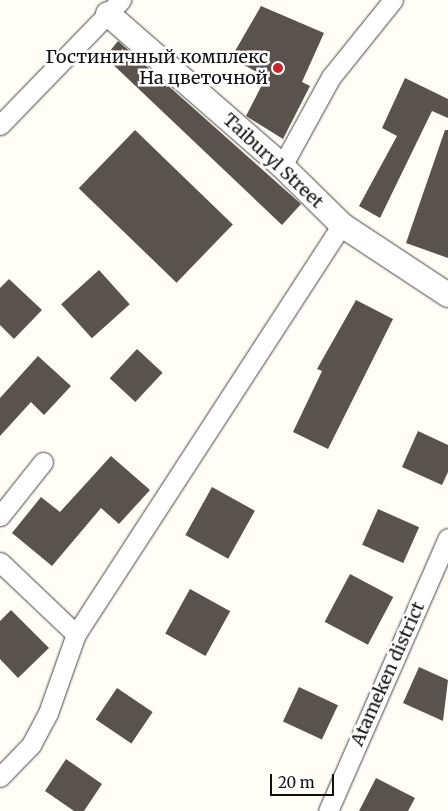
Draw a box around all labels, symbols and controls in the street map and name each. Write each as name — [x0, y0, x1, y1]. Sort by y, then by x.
place label: Гостиничный комплекс На цветочной — [46, 47, 268, 90]
marker: Гостиничный комплекс На цветочной — [272, 62, 284, 74]
street label: Taiburyl Street — [218, 109, 328, 213]
street label: Atameken district — [346, 599, 430, 749]
scale bar — [273, 764, 337, 796]
text: 20 m — [278, 773, 315, 792]

